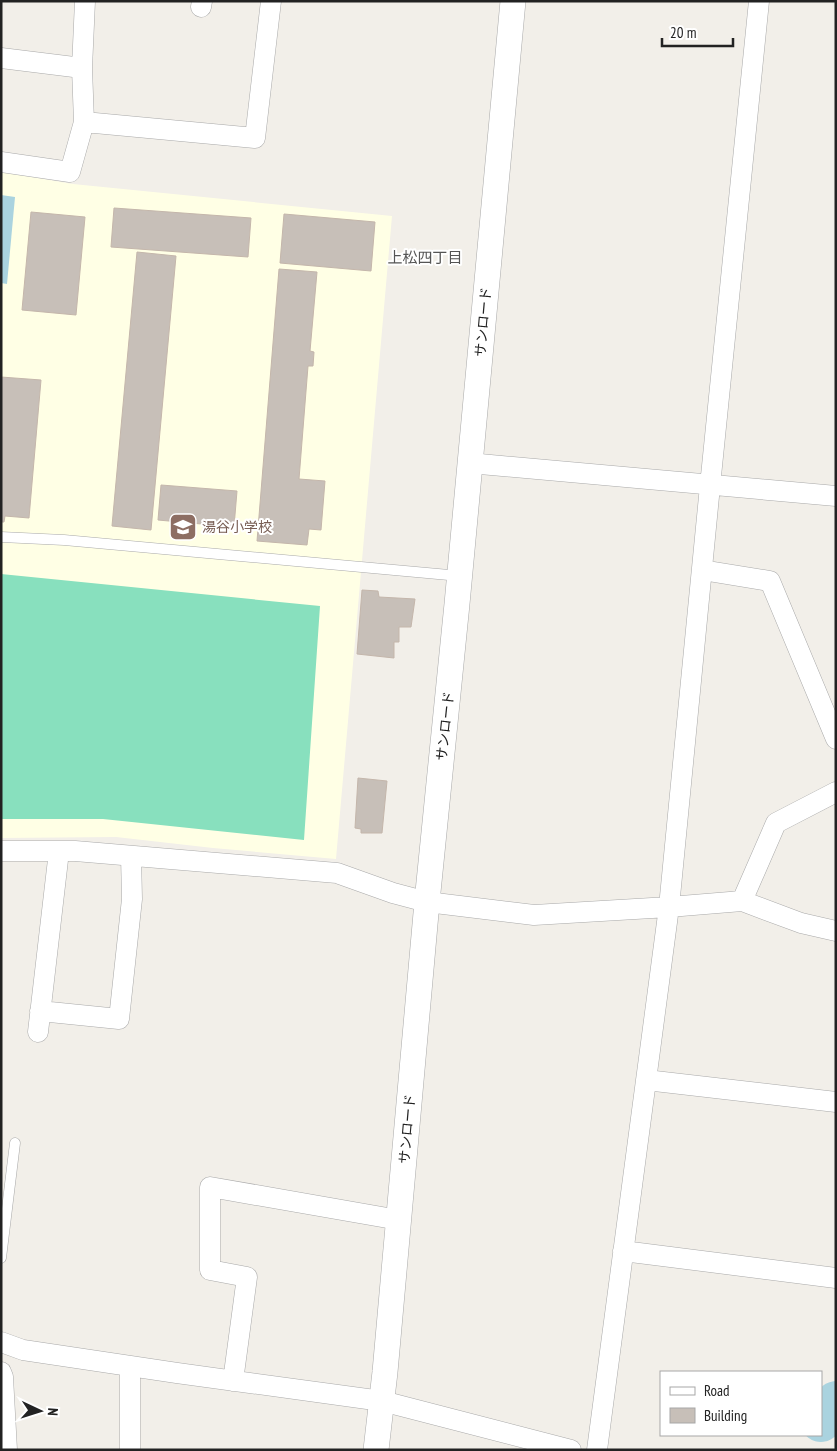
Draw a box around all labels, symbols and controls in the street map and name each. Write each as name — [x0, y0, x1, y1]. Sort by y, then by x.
scale bar — [662, 15, 733, 47]
text: 20 m — [670, 23, 696, 42]
district label: 上松四丁目 — [387, 248, 463, 267]
street label: サンロード — [471, 286, 495, 358]
school or university icon: 湯谷小学校 — [168, 512, 198, 542]
place label: 湯谷小学校 — [202, 518, 272, 536]
street label: サンロード — [432, 690, 458, 762]
street label: サンロード — [395, 1093, 419, 1165]
legend — [660, 1371, 822, 1436]
text: Road — [704, 1381, 730, 1400]
north arrow — [15, 1386, 65, 1436]
text: Building — [704, 1406, 747, 1425]
text: N — [44, 1408, 62, 1416]

